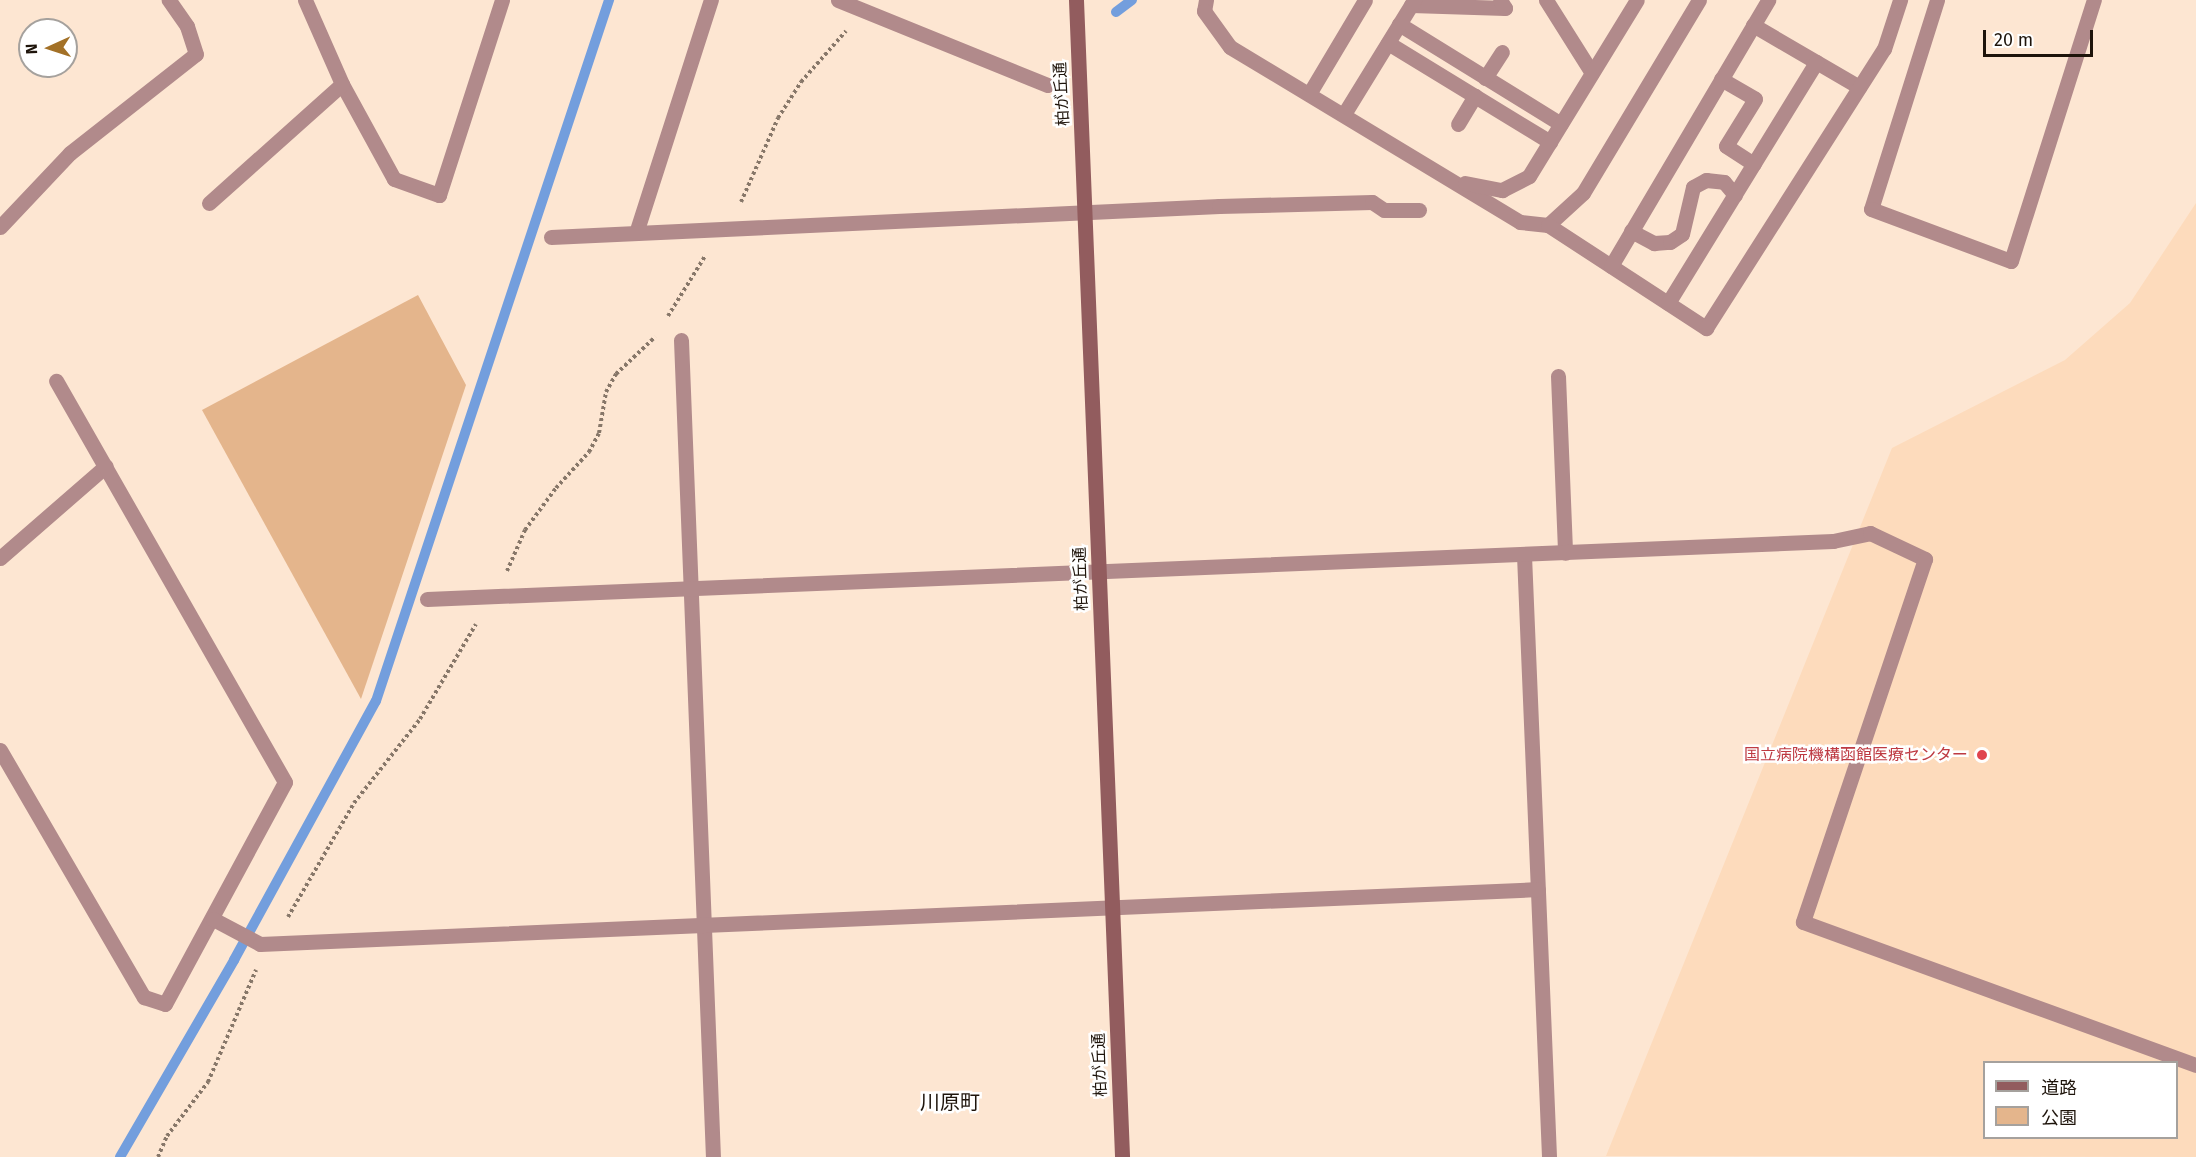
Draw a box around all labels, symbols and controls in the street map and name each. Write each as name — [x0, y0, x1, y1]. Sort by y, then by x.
north arrow — [18, 18, 78, 78]
scale bar — [1986, 18, 2096, 56]
text: 20 m — [1994, 29, 2033, 51]
text: N — [22, 43, 41, 55]
street label: 柏が丘通 — [1051, 62, 1073, 126]
street label: 柏が丘通 — [1070, 547, 1092, 611]
place label: 国立病院機構函館医療センター — [1744, 745, 1968, 765]
marker: 国立病院機構函館医療センター — [1973, 746, 1991, 764]
street label: 柏が丘通 — [1089, 1033, 1111, 1097]
legend — [1983, 1061, 2178, 1139]
text: 道路 — [2041, 1077, 2077, 1099]
district label: 川原町 — [920, 1090, 980, 1114]
text: 公園 — [2041, 1107, 2077, 1129]

